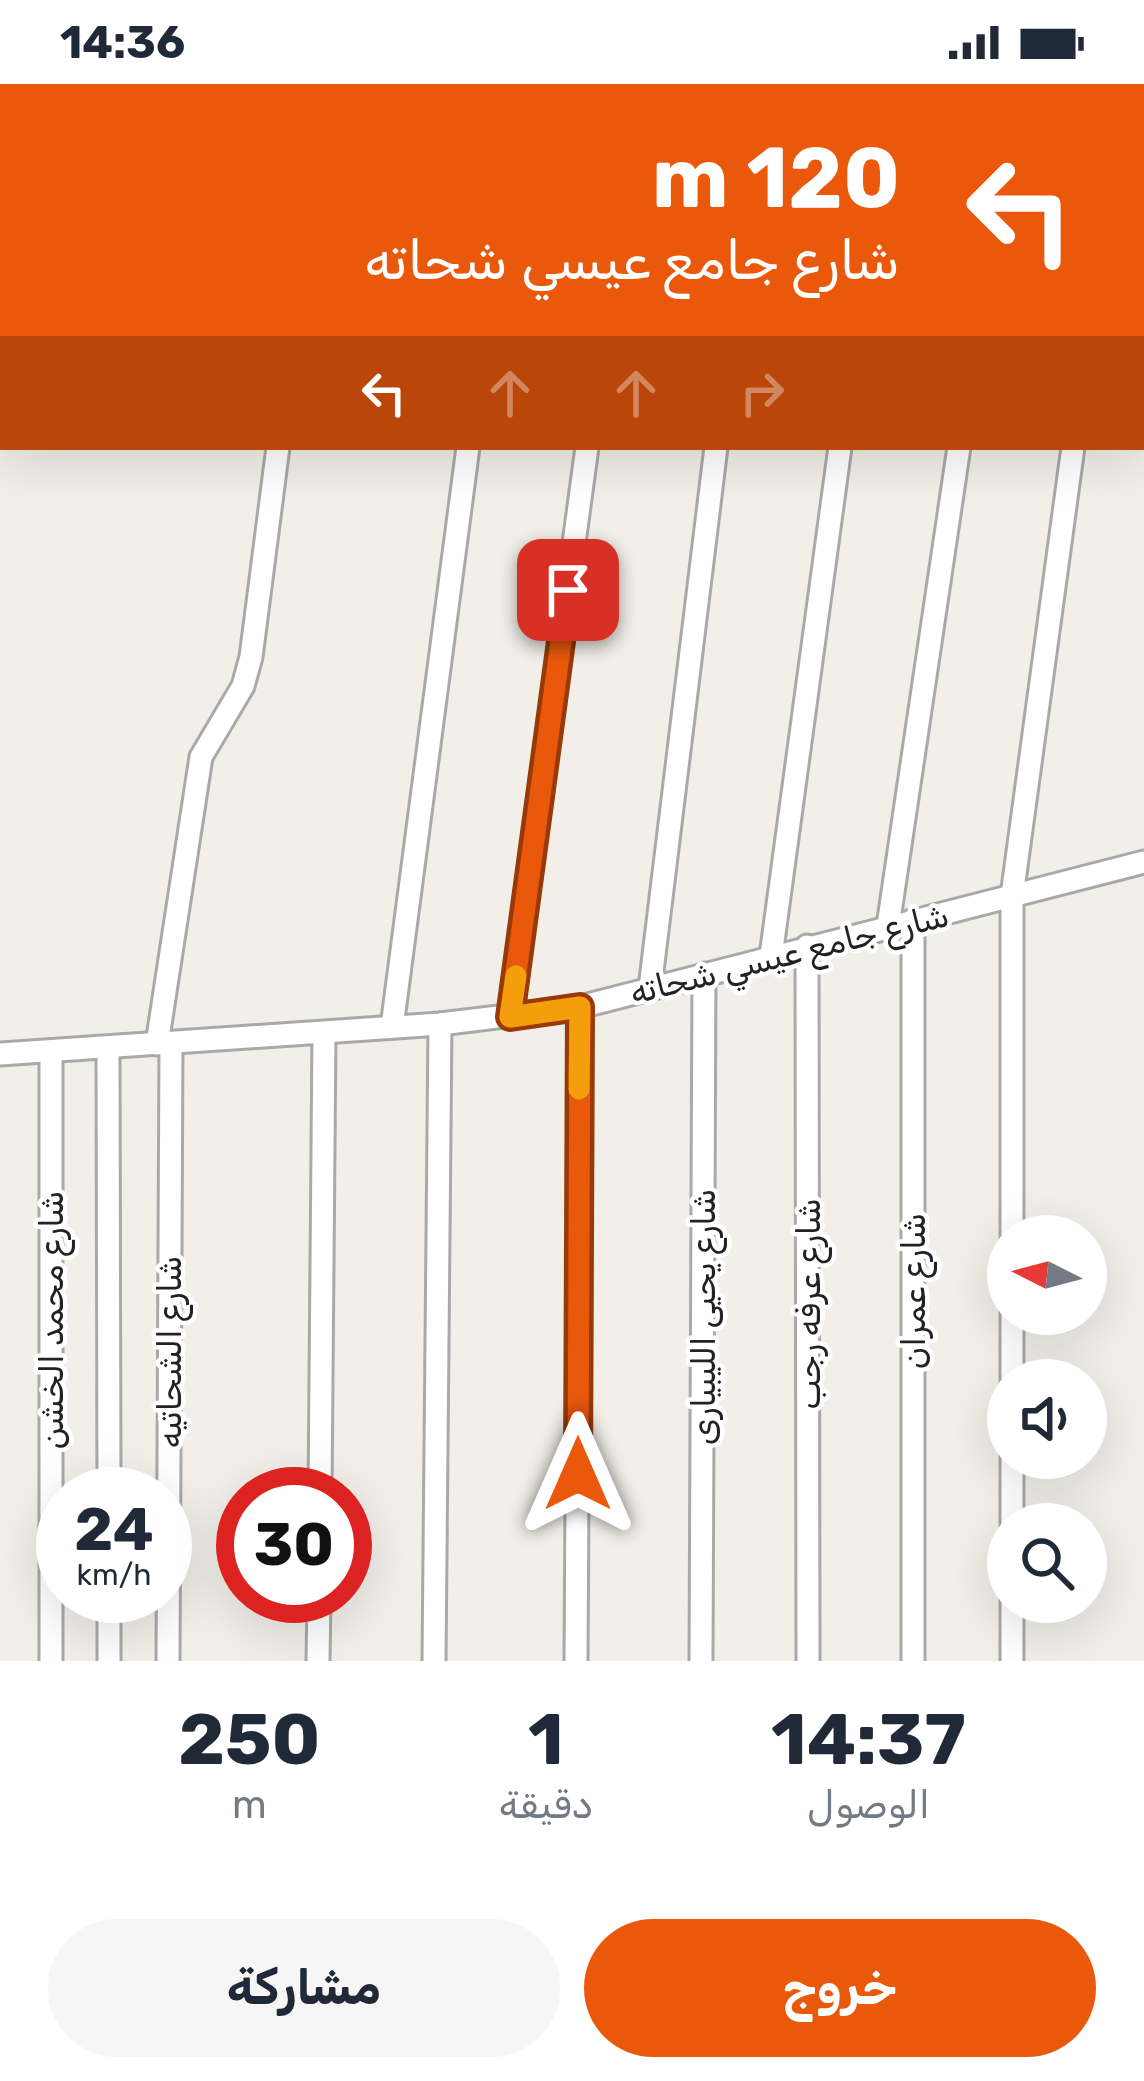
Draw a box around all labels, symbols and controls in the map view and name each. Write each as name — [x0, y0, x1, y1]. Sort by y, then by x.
text: 14:36 — [60, 16, 185, 69]
text: 120 m — [652, 128, 900, 228]
icon: left — [942, 132, 1098, 288]
text: شارع جامع عيسي شحاته — [365, 229, 900, 293]
icon: left — [351, 360, 417, 426]
icon: ahead — [477, 360, 543, 426]
icon: ahead — [603, 360, 669, 426]
icon: right — [729, 360, 795, 426]
pin — [517, 539, 619, 641]
icon: arrive — [535, 557, 601, 623]
street label: شارع جامع عيسي شحاته — [626, 895, 954, 1018]
street label: شارع يحيى الليبيارى — [684, 1189, 727, 1445]
street label: شارع محمد الخشن — [32, 1191, 75, 1449]
street label: شارع عرفه رجب — [789, 1198, 832, 1410]
street label: شارع عمران — [894, 1213, 937, 1369]
north arrow — [987, 1215, 1107, 1335]
map controls — [987, 1215, 1107, 1623]
street label: شارع الشحاتيه — [150, 1256, 193, 1448]
button: sound — [987, 1359, 1107, 1479]
position arrow — [515, 1411, 641, 1537]
speed limit sign: 30 — [216, 1467, 372, 1623]
text: 24 — [74, 1494, 154, 1565]
button: search — [987, 1503, 1107, 1623]
text: km/h — [77, 1557, 151, 1593]
text: 250 — [178, 1697, 320, 1782]
text: 1 — [528, 1697, 564, 1782]
text: 14:37 — [771, 1697, 966, 1782]
text: m — [232, 1782, 267, 1828]
text: دقيقة — [499, 1782, 593, 1828]
text: الوصول — [807, 1782, 930, 1828]
button: مشاركة — [48, 1919, 560, 2057]
button: خروج — [584, 1919, 1096, 2057]

